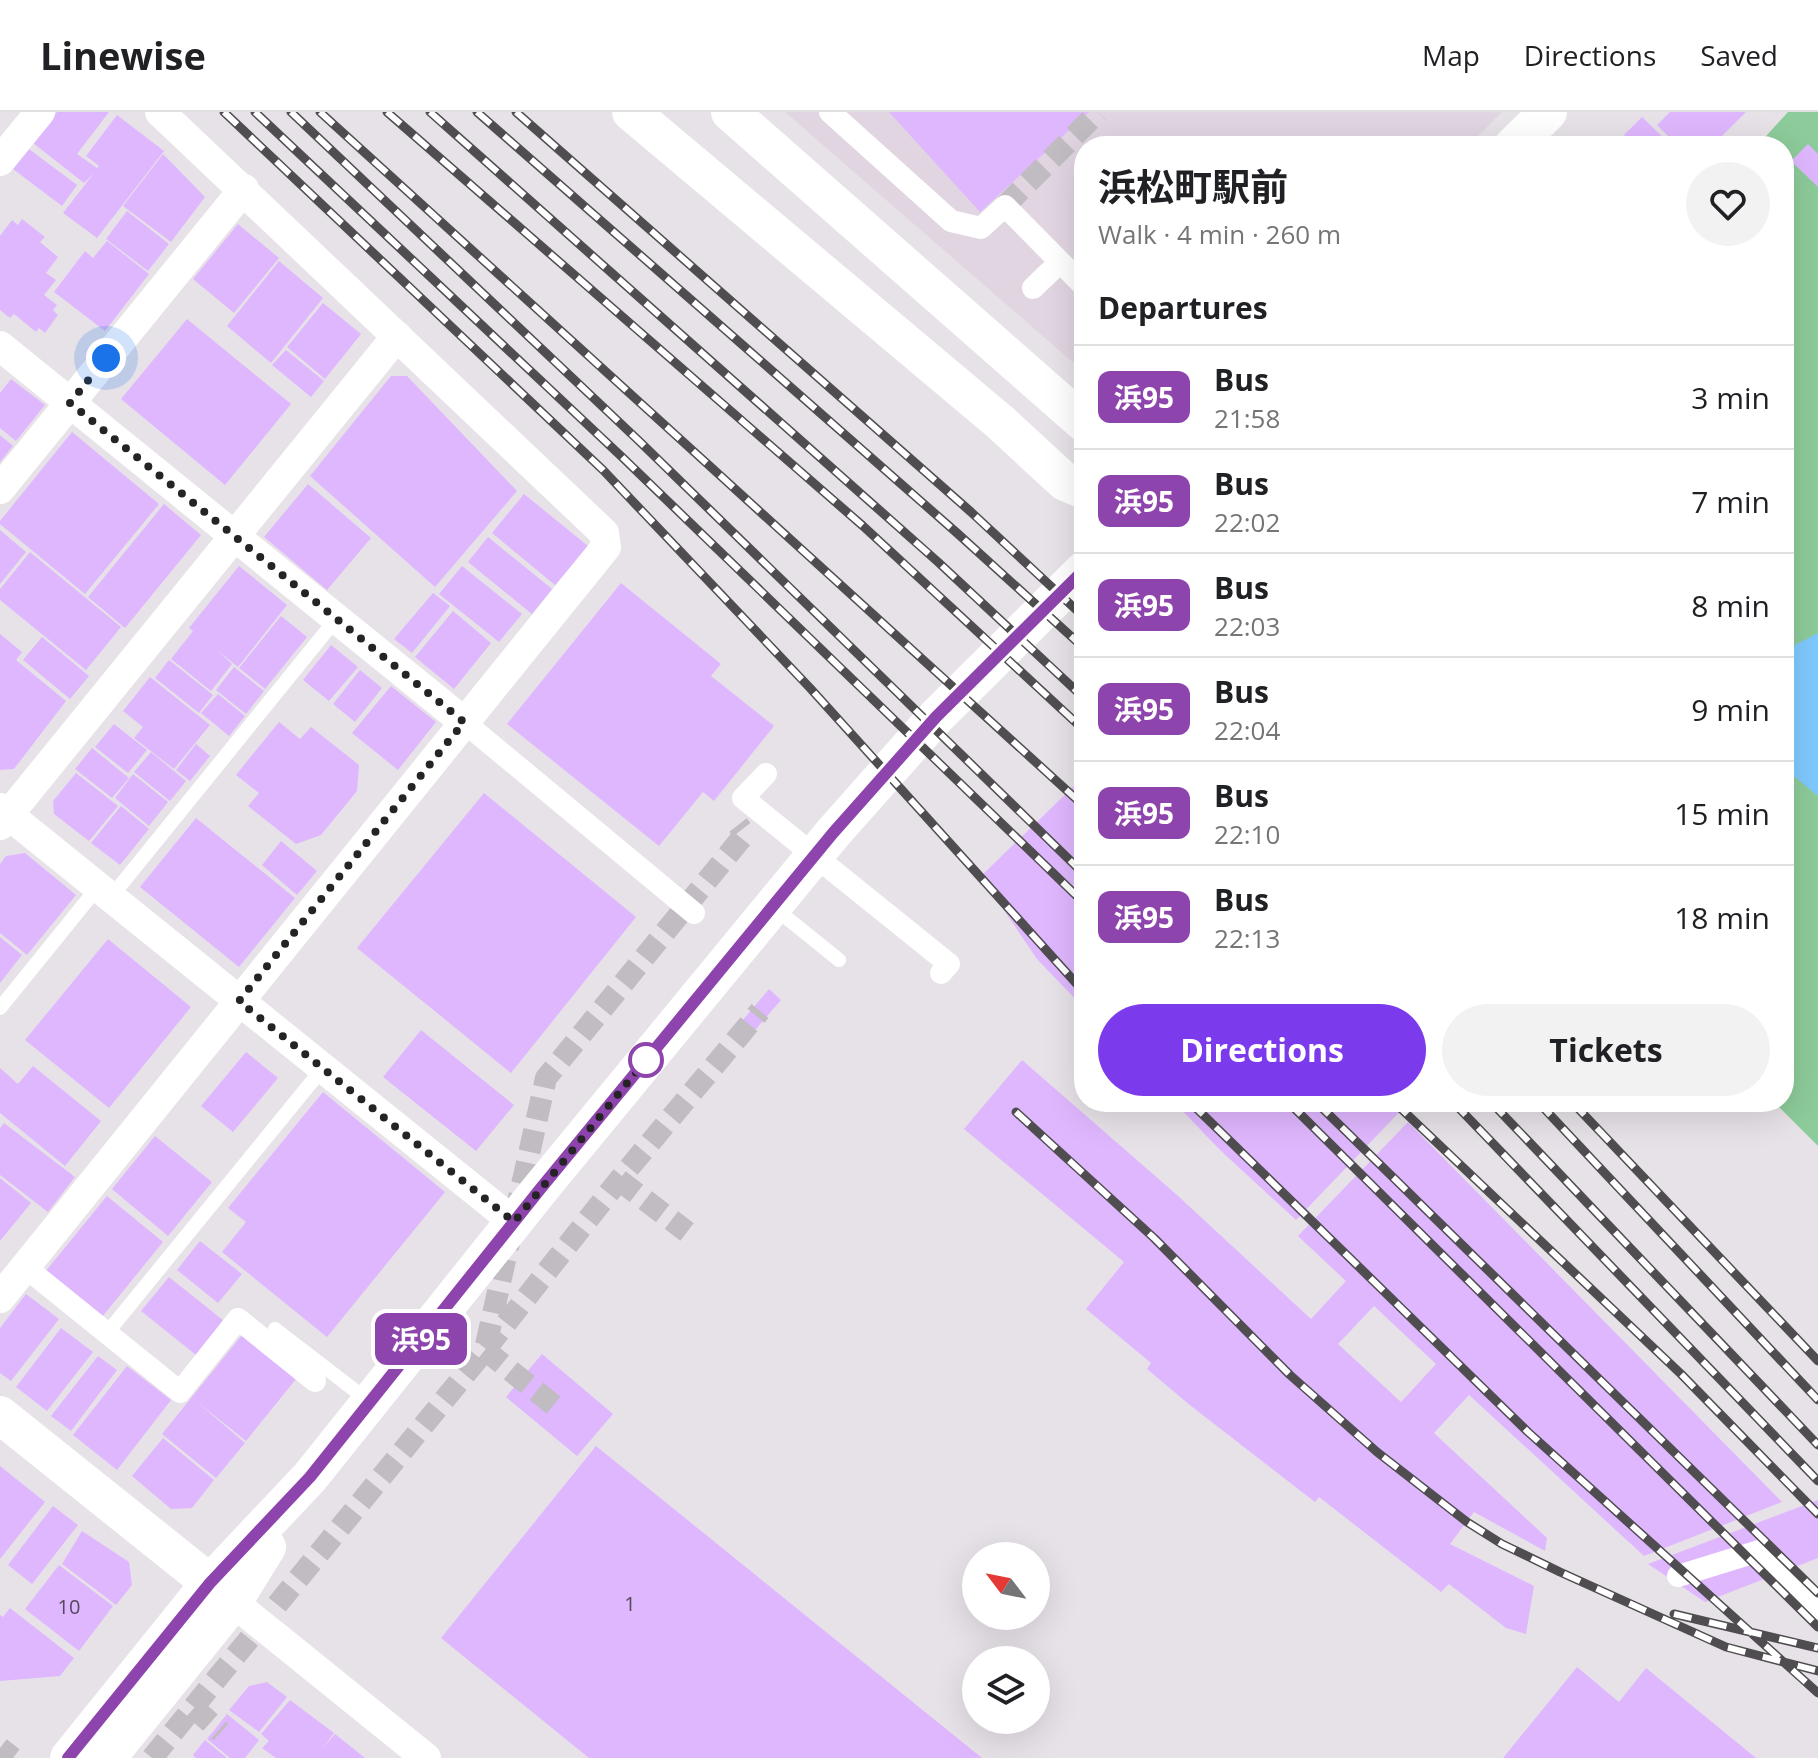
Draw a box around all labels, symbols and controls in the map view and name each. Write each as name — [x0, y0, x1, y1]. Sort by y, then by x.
text: Linewise — [40, 29, 206, 81]
text: Map — [1422, 36, 1480, 74]
text: Directions — [1524, 36, 1656, 74]
text: Saved — [1700, 36, 1778, 74]
text: 浜松町駅前 — [1098, 160, 1288, 212]
button: heart — [1686, 162, 1770, 246]
text: Walk · 4 min · 260 m — [1098, 216, 1341, 252]
text: Departures — [1098, 287, 1268, 328]
your location — [86, 338, 126, 378]
text: Bus — [1214, 359, 1269, 400]
text: 3 min — [1691, 377, 1770, 418]
text: 浜95 — [1114, 378, 1174, 416]
text: 21:58 — [1214, 400, 1280, 436]
text: Bus — [1214, 463, 1269, 504]
text: 7 min — [1691, 481, 1770, 522]
text: 浜95 — [1114, 482, 1174, 520]
text: 22:02 — [1214, 504, 1280, 540]
text: Bus — [1214, 567, 1269, 608]
text: 8 min — [1691, 585, 1770, 626]
text: 浜95 — [1114, 586, 1174, 624]
text: 22:03 — [1214, 608, 1280, 644]
text: Bus — [1214, 671, 1269, 712]
text: 9 min — [1691, 689, 1770, 730]
text: 浜95 — [1114, 690, 1174, 728]
text: 22:04 — [1214, 712, 1280, 748]
text: Bus — [1214, 775, 1269, 816]
text: 15 min — [1674, 793, 1770, 834]
text: 浜95 — [1114, 794, 1174, 832]
text: 22:10 — [1214, 816, 1280, 852]
text: Bus — [1214, 879, 1269, 920]
text: 18 min — [1674, 897, 1770, 938]
text: 浜95 — [1114, 898, 1174, 936]
text: 22:13 — [1214, 920, 1280, 956]
button: Directions — [1098, 1004, 1426, 1096]
button: Tickets — [1442, 1004, 1770, 1096]
unlabelled marker — [629, 1043, 663, 1077]
line badge: 浜95 — [375, 1313, 467, 1365]
text: 浜95 — [391, 1320, 451, 1358]
north arrow — [962, 1542, 1050, 1630]
map controls — [962, 1542, 1050, 1734]
house number: 1 — [624, 1590, 636, 1617]
house number: 10 — [58, 1593, 80, 1620]
button: layers — [962, 1646, 1050, 1734]

